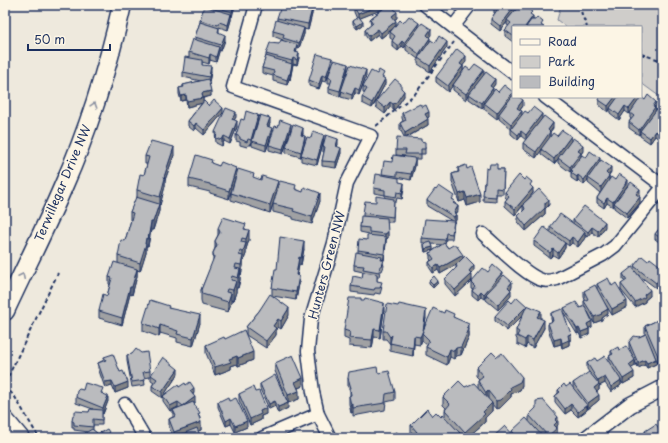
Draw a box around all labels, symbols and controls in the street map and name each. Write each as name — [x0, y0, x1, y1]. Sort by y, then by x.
scale bar — [28, 26, 110, 52]
legend — [512, 26, 642, 98]
text: 50 m — [34, 30, 65, 48]
text: Road — [548, 32, 577, 50]
text: Park — [548, 52, 575, 70]
text: Building — [548, 72, 595, 90]
one-way arrow — [89, 102, 97, 109]
street label: Terwillegar Drive NW — [29, 121, 95, 244]
street label: Hunters Green NW — [303, 209, 349, 321]
one-way arrow — [17, 273, 25, 280]

